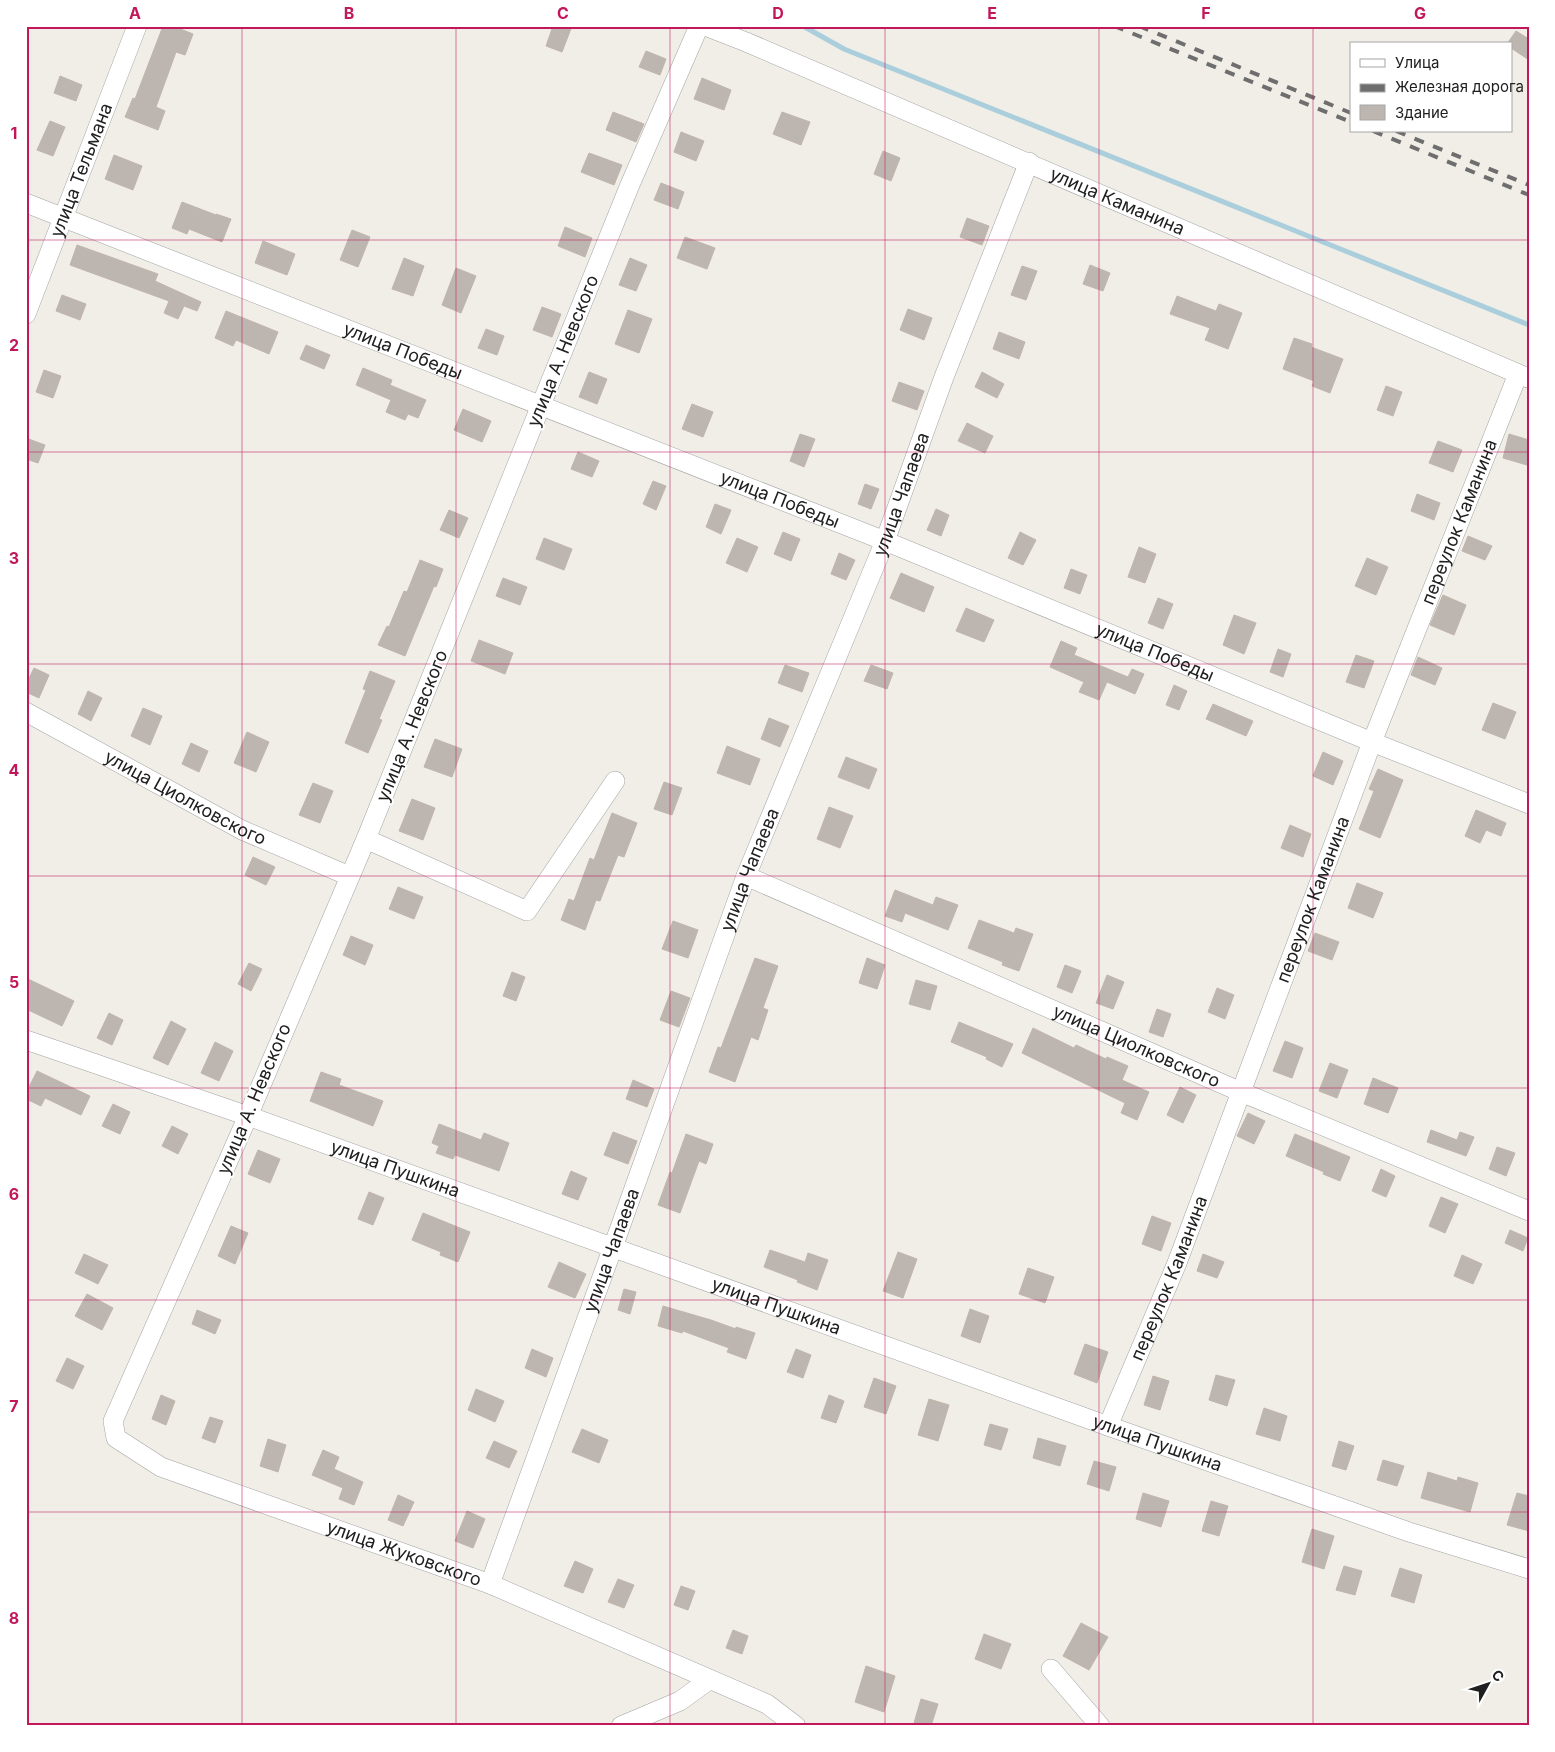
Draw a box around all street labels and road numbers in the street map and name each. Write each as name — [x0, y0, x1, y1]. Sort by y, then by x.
street label: улица Тельмана — [46, 100, 116, 240]
street label: улица Каманина — [1047, 163, 1188, 239]
street label: улица А. Невского — [523, 272, 603, 430]
street label: улица Победы — [341, 318, 466, 384]
street label: улица Чапаева — [869, 429, 933, 559]
street label: переулок Каманина — [1417, 436, 1501, 607]
street label: улица Победы — [717, 466, 842, 532]
street label: улица Победы — [1093, 618, 1217, 686]
street label: улица А. Невского — [372, 647, 452, 805]
street label: улица Циолковского — [101, 746, 269, 849]
street label: улица Чапаева — [716, 805, 783, 934]
street label: переулок Каманина — [1272, 813, 1353, 985]
street label: улица Циолковского — [1050, 1000, 1223, 1092]
street label: улица А. Невского — [212, 1020, 295, 1177]
street label: улица Пушкина — [328, 1136, 463, 1201]
street label: улица Чапаева — [579, 1185, 643, 1315]
street label: переулок Каманина — [1126, 1193, 1211, 1364]
street label: улица Пушкина — [709, 1273, 844, 1339]
street label: улица Пушкина — [1090, 1410, 1225, 1475]
street label: улица Жуковского — [324, 1516, 484, 1590]

